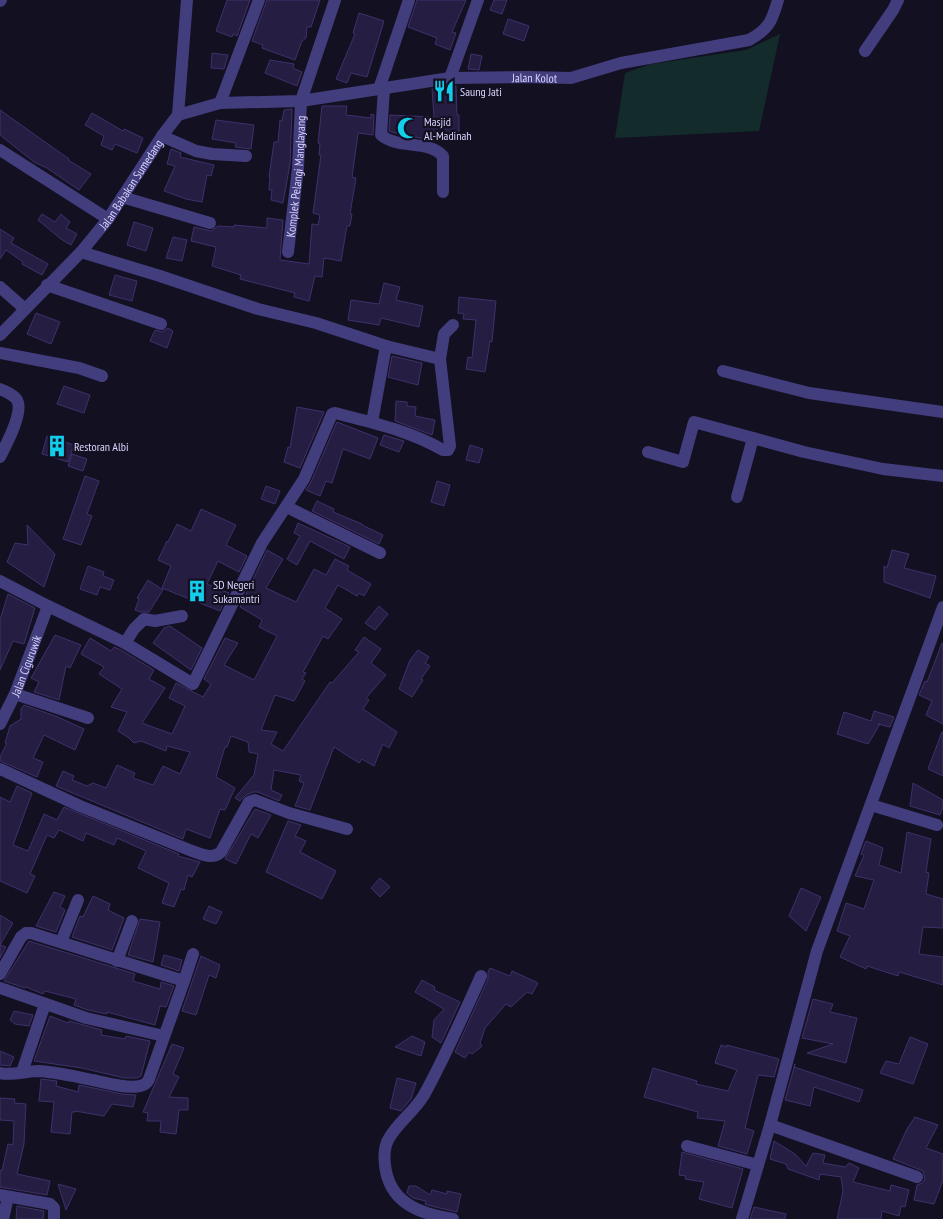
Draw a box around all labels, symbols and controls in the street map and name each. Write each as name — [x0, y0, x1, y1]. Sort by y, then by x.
street label: Jalan Kolot — [511, 69, 558, 85]
restaurant icon: Saung Jati — [431, 78, 457, 104]
place label: Saung Jati — [460, 84, 502, 99]
place label: Masjid Al-Madinah — [424, 114, 472, 143]
street label: Komplek Pelangi Manglayang — [282, 115, 308, 238]
mosque icon: Masjid Al-Madinah — [395, 115, 421, 141]
street label: Jalan Babakan Sumedang — [95, 136, 165, 233]
building icon: Restoran Albi — [44, 433, 70, 459]
place label: Restoran Albi — [74, 439, 129, 454]
place label: SD Negeri Sukamantri — [213, 577, 260, 606]
building icon: SD Negeri Sukamantri — [184, 578, 210, 604]
street label: Jalan Ciguruwik — [7, 632, 44, 700]

